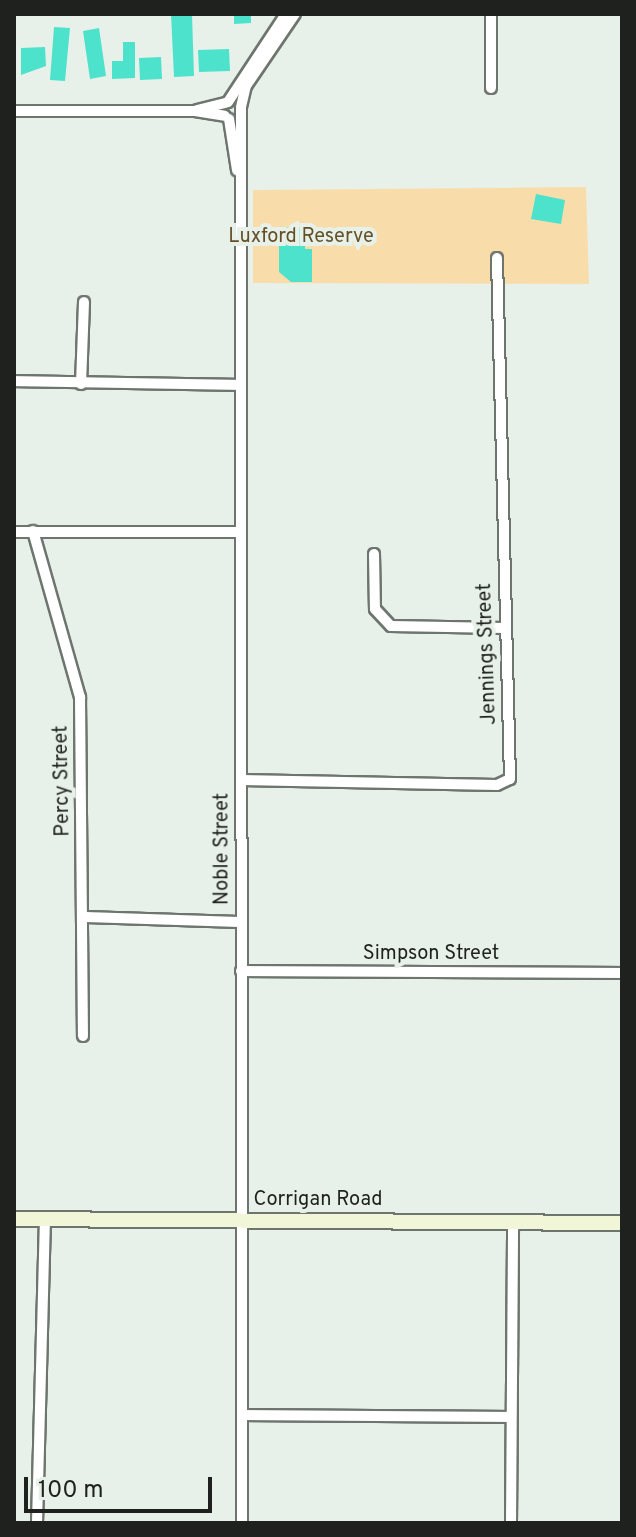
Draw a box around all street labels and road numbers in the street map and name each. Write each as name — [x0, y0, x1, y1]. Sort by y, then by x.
street label: Jennings Street — [474, 583, 502, 725]
street label: Percy Street — [50, 725, 76, 837]
street label: Noble Street — [211, 793, 235, 905]
street label: Simpson Street — [363, 942, 499, 966]
street label: Corrigan Road — [254, 1188, 382, 1212]

